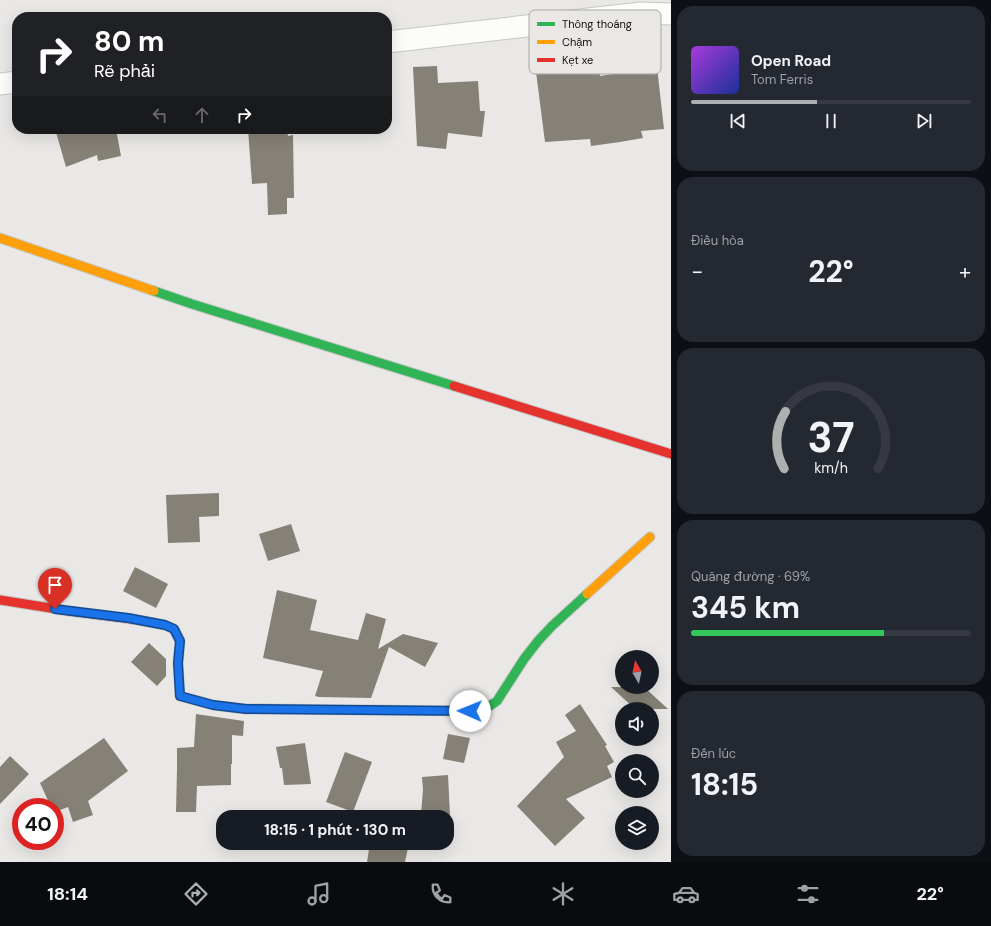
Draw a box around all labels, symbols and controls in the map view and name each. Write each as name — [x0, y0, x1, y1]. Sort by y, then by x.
legend — [529, 10, 661, 74]
text: Thông thoáng — [562, 17, 632, 31]
text: 80 m — [94, 23, 164, 60]
icon: right — [28, 28, 80, 80]
text: Chậm — [562, 35, 592, 49]
text: Open Road — [751, 51, 831, 71]
text: Kẹt xe — [562, 53, 593, 67]
text: Rẽ phải — [94, 59, 155, 83]
text: Tom Ferris — [751, 71, 813, 88]
icon: left — [149, 104, 171, 126]
icon: ahead — [191, 104, 213, 126]
icon: right — [233, 104, 255, 126]
icon: previous — [727, 110, 749, 132]
icon: pause — [820, 110, 842, 132]
icon: next — [913, 110, 935, 132]
text: Điều hòa — [691, 232, 744, 249]
text: 22° — [808, 252, 854, 291]
text: − — [691, 257, 703, 286]
text: + — [959, 257, 971, 286]
text: 37 — [807, 411, 855, 465]
text: km/h — [814, 459, 848, 477]
pin — [38, 568, 72, 609]
text: Quãng đường · 69% — [691, 568, 810, 585]
icon: arrive — [44, 574, 66, 596]
text: 345 km — [691, 588, 800, 627]
north arrow — [615, 650, 659, 694]
map controls — [615, 650, 659, 850]
position arrow — [449, 690, 491, 732]
button: sound — [615, 702, 659, 746]
text: Đến lúc — [691, 745, 736, 762]
button: search — [615, 754, 659, 798]
text: 18:15 — [691, 765, 758, 804]
speed limit sign: 40 — [12, 798, 64, 850]
button: layers — [615, 806, 659, 850]
text: 18:15 · 1 phút · 130 m — [264, 820, 406, 840]
icon: directions — [182, 880, 210, 908]
icon: music — [305, 880, 333, 908]
icon: phone — [427, 880, 455, 908]
icon: climate — [549, 880, 577, 908]
icon: car — [672, 880, 700, 908]
icon: filters — [794, 880, 822, 908]
text: 18:14 — [47, 882, 88, 906]
text: 22° — [916, 882, 944, 906]

